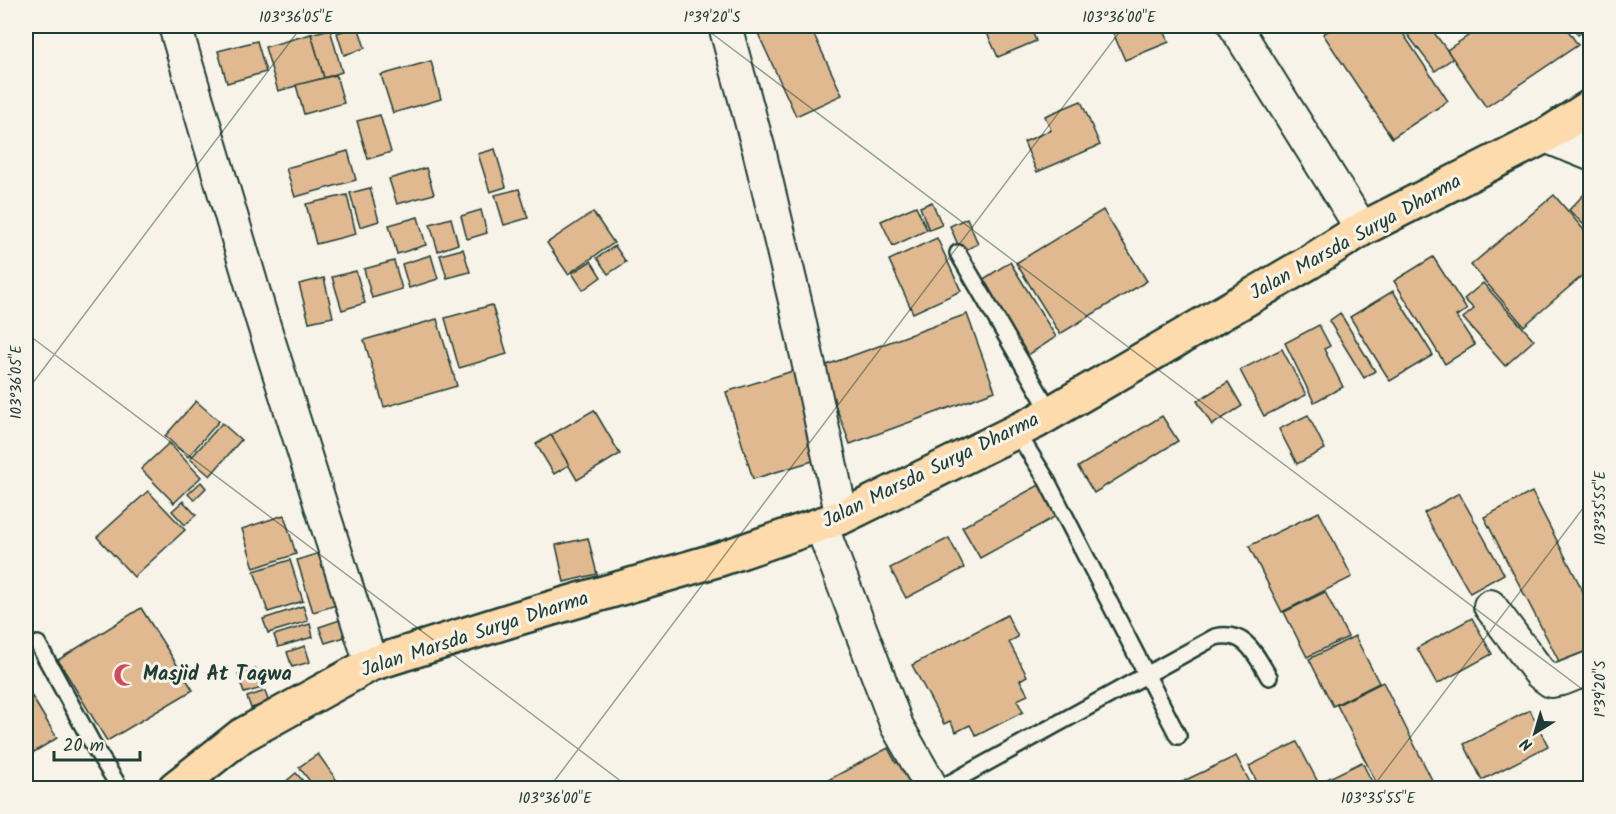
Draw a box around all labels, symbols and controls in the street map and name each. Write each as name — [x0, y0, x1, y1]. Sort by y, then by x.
text: 103°36'05"E — [259, 6, 334, 30]
text: 1°39'20"S — [683, 6, 741, 30]
text: 103°36'00"E — [1082, 6, 1157, 30]
street label: Jalan Marsda Surya Dharma — [1244, 166, 1468, 310]
text: 103°36'05"E — [5, 344, 29, 419]
street label: Jalan Marsda Surya Dharma — [817, 404, 1045, 538]
text: 103°35'55"E — [1589, 470, 1613, 545]
street label: Jalan Marsda Surya Dharma — [357, 583, 593, 687]
place label: Masjid At Taqwa — [143, 659, 292, 691]
text: 1°39'20"S — [1589, 660, 1613, 718]
mosque icon: Masjid At Taqwa — [112, 662, 138, 688]
north arrow — [1505, 703, 1565, 763]
scale bar — [54, 724, 140, 762]
text: N — [1515, 731, 1538, 757]
text: 20 m — [63, 732, 104, 761]
text: 103°36'00"E — [518, 787, 593, 811]
text: 103°35'55"E — [1341, 787, 1416, 811]

